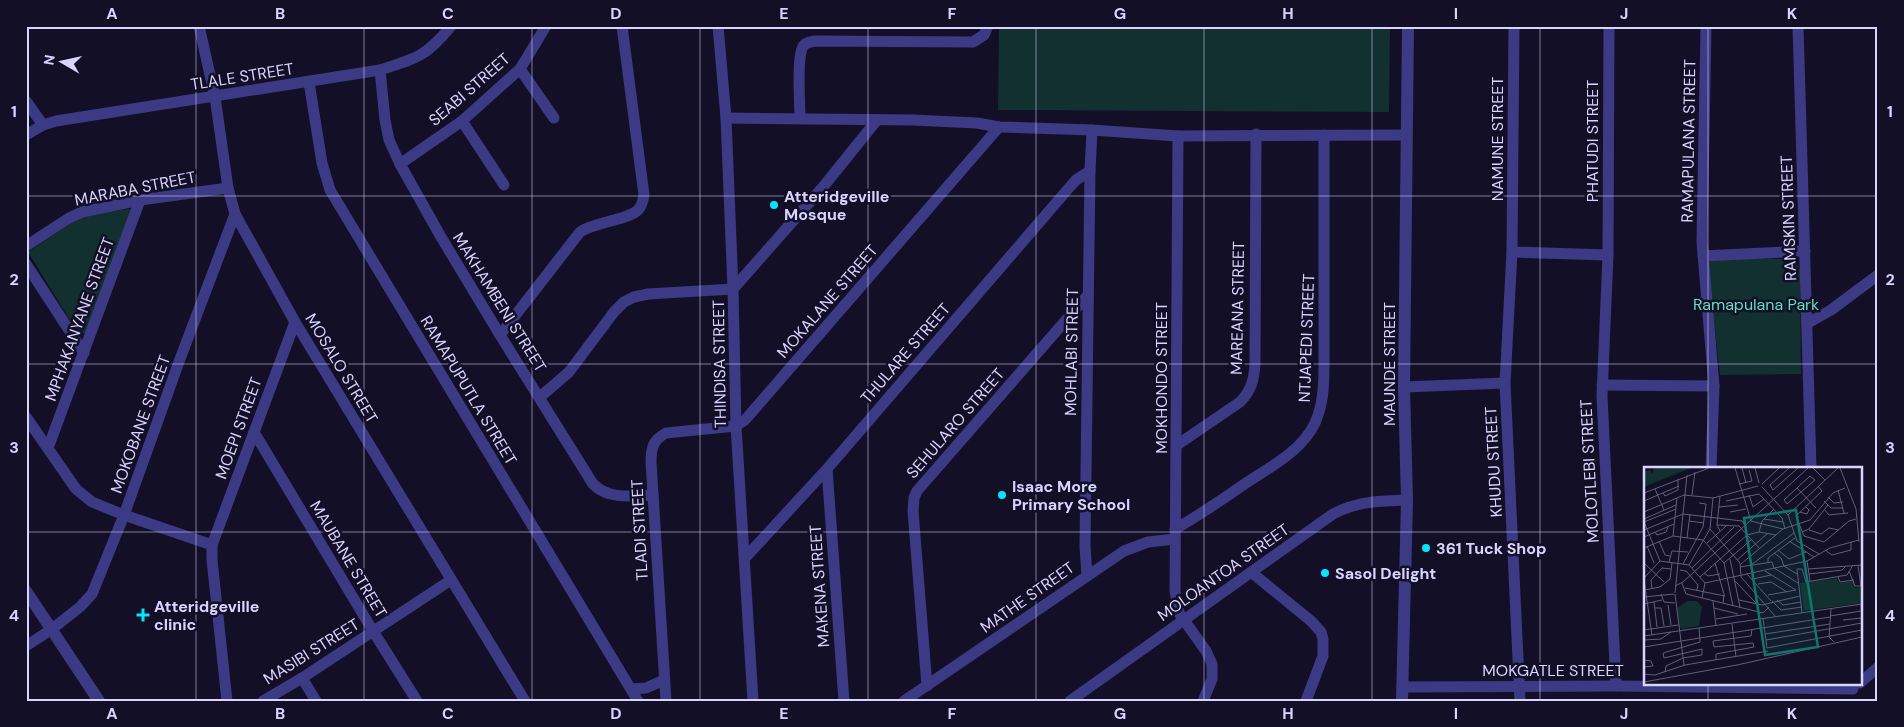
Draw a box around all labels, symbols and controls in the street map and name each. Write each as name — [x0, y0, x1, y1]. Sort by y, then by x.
text: A — [106, 3, 118, 24]
text: B — [275, 3, 285, 24]
text: C — [442, 3, 454, 24]
text: D — [610, 3, 622, 24]
text: E — [779, 3, 789, 24]
text: F — [948, 3, 957, 24]
text: G — [1114, 3, 1126, 24]
text: H — [1282, 3, 1294, 24]
text: I — [1454, 3, 1458, 24]
text: J — [1620, 3, 1628, 24]
text: K — [1787, 3, 1798, 24]
north arrow — [38, 38, 88, 88]
street label: SEABI STREET — [424, 48, 514, 130]
text: N — [39, 54, 59, 66]
street label: TLALE STREET — [189, 58, 295, 95]
street label: RAMAPULANA STREET — [1677, 59, 1700, 223]
street label: NAMUNE STREET — [1487, 77, 1508, 201]
street label: PHATUDI STREET — [1582, 80, 1603, 202]
text: 1 — [11, 101, 17, 122]
text: 1 — [1887, 101, 1893, 122]
street label: RAMSKIN STREET — [1776, 155, 1801, 281]
street label: MARABA STREET — [73, 166, 198, 211]
place label: Atteridgeville Mosque — [784, 186, 889, 225]
marker: Atteridgeville Mosque — [768, 199, 780, 211]
street label: MAKHAMBENI STREET — [448, 229, 551, 376]
street label: MPHAKANYANE STREET — [40, 234, 119, 404]
street label: MOKALANE STREET — [772, 240, 882, 362]
street label: MAREANA STREET — [1226, 241, 1249, 375]
text: 2 — [9, 269, 19, 290]
text: 2 — [1885, 269, 1895, 290]
street label: NTJAPEDI STREET — [1294, 273, 1319, 403]
street label: MOHLABI STREET — [1060, 288, 1083, 416]
park label: Ramapulana Park — [1693, 294, 1819, 315]
street label: THULARE STREET — [856, 299, 955, 408]
street label: THINDISA STREET — [708, 300, 731, 428]
street label: MOKHONDO STREET — [1151, 302, 1172, 454]
street label: MAUNDE STREET — [1379, 302, 1400, 426]
street label: MOSALO STREET — [301, 310, 383, 427]
street label: RAMAPUPUTLA STREET — [416, 312, 522, 469]
street label: MOKOBANE STREET — [106, 352, 175, 496]
street label: SEHULARO STREET — [902, 364, 1009, 483]
street label: MOEPI STREET — [210, 374, 267, 482]
street label: MOLOTLEBI STREET — [1575, 399, 1604, 543]
street label: KHUDU STREET — [1480, 406, 1507, 518]
text: 3 — [9, 437, 19, 458]
text: 3 — [1885, 437, 1895, 458]
inset map — [1644, 467, 1862, 684]
place label: Isaac More Primary School — [1012, 476, 1130, 515]
street label: TLADI STREET — [626, 479, 653, 581]
marker: Isaac More Primary School — [996, 489, 1008, 501]
street label: MAUBANE STREET — [305, 497, 392, 622]
street label: MOLOANTOA STREET — [1153, 519, 1293, 626]
street label: MAKENA STREET — [805, 524, 834, 648]
place label: 361 Tuck Shop — [1436, 538, 1547, 559]
marker: 361 Tuck Shop — [1420, 542, 1432, 554]
street label: MATHE STREET — [976, 557, 1079, 638]
place label: Sasol Delight — [1335, 563, 1436, 584]
marker: Sasol Delight — [1319, 567, 1331, 579]
place label: Atteridgeville clinic — [154, 596, 259, 635]
text: 4 — [9, 605, 19, 626]
text: 4 — [1885, 605, 1895, 626]
marker: Atteridgeville clinic — [136, 608, 150, 622]
street label: MASIBI STREET — [259, 614, 363, 689]
street label: MOKGATLE STREET — [1482, 660, 1624, 681]
text: A — [106, 703, 118, 724]
text: B — [275, 703, 285, 724]
text: C — [442, 703, 454, 724]
text: D — [610, 703, 622, 724]
text: E — [779, 703, 789, 724]
text: F — [948, 703, 957, 724]
text: G — [1114, 703, 1126, 724]
text: H — [1282, 703, 1294, 724]
text: I — [1454, 703, 1458, 724]
text: J — [1620, 703, 1628, 724]
text: K — [1787, 703, 1798, 724]

